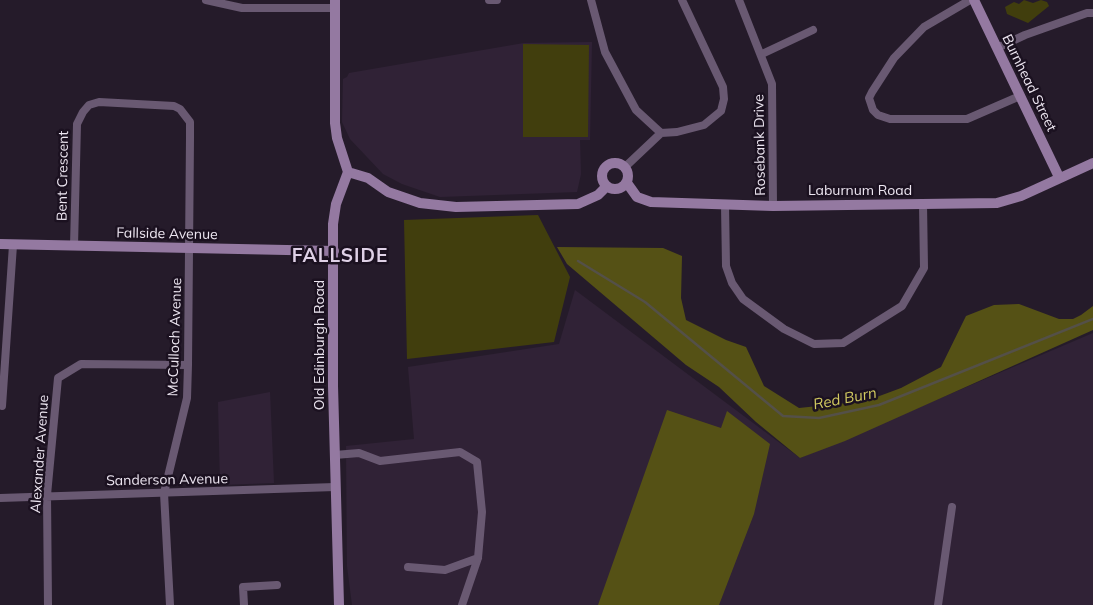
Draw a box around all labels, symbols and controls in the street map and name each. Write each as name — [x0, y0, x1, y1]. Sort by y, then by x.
street label: Burnhead Street — [998, 32, 1060, 134]
street label: Rosebank Drive — [751, 94, 769, 196]
street label: Bent Crescent — [54, 131, 72, 221]
street label: Laburnum Road — [808, 183, 912, 199]
street label: Fallside Avenue — [116, 225, 218, 243]
district label: FALLSIDE — [291, 245, 389, 267]
street label: McCulloch Avenue — [165, 277, 185, 397]
street label: Old Edinburgh Road — [312, 280, 328, 410]
water label: Red Burn — [812, 384, 878, 414]
street label: Alexander Avenue — [27, 394, 53, 514]
street label: Sanderson Avenue — [106, 471, 228, 489]

